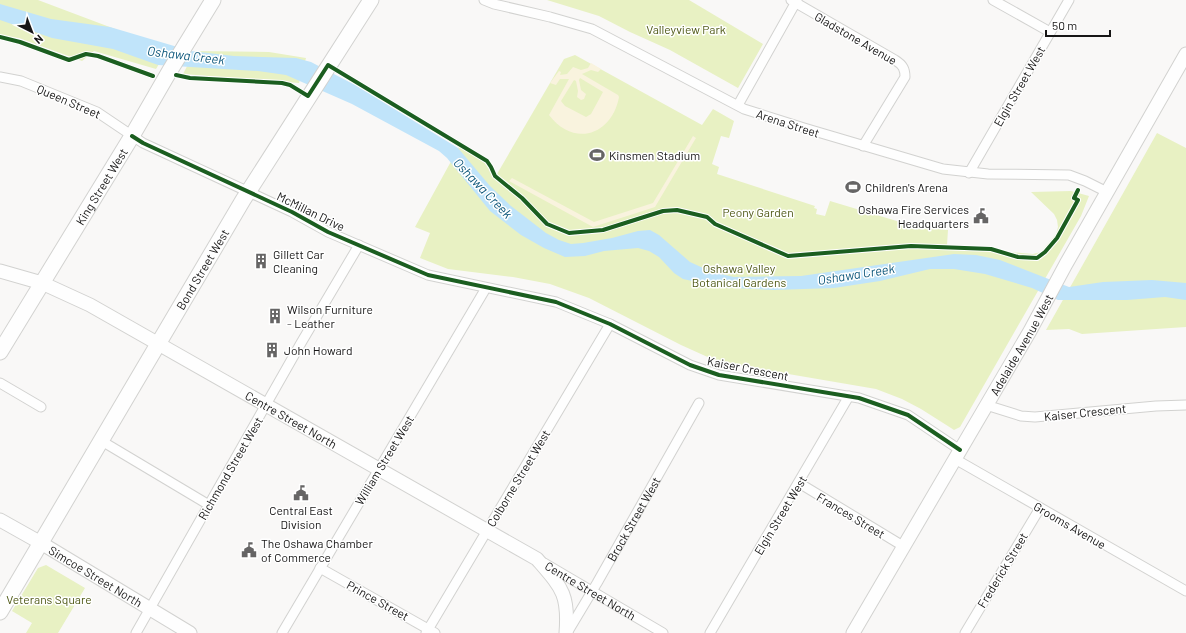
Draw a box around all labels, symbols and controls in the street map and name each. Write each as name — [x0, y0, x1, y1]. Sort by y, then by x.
street label: Gladstone Avenue — [812, 9, 900, 67]
north arrow — [12, 12, 52, 52]
scale bar — [1046, 12, 1110, 38]
text: 50 m — [1052, 18, 1077, 32]
park label: Valleyview Park — [646, 22, 726, 36]
text: N — [32, 33, 46, 47]
water label: Oshawa Creek — [146, 42, 226, 68]
street label: Elgin Street West — [990, 44, 1048, 128]
street label: Queen Street — [35, 81, 103, 121]
street label: Arena Street — [755, 106, 821, 140]
street label: King Street West — [72, 146, 130, 227]
sports icon: Kinsmen Stadium — [588, 146, 606, 164]
place label: Kinsmen Stadium — [609, 148, 700, 162]
water label: Oshawa Creek — [450, 154, 516, 222]
sports icon: Children's Arena — [844, 178, 862, 196]
place label: Children's Arena — [865, 180, 948, 194]
street label: McMillan Drive — [275, 189, 347, 233]
place label: Oshawa Fire Services Headquarters — [858, 202, 969, 230]
park label: Peony Garden — [722, 205, 794, 219]
public building icon: Oshawa Fire Services Headquarters — [972, 207, 990, 225]
street label: Bond Street West — [173, 226, 231, 312]
place label: Gillett Car Cleaning — [273, 247, 325, 275]
building icon: Gillett Car Cleaning — [252, 252, 270, 270]
water label: Oshawa Creek — [816, 260, 896, 288]
park label: Oshawa Valley Botanical Gardens — [692, 261, 786, 289]
street label: Adelaide Avenue West — [987, 291, 1056, 398]
place label: Wilson Furniture - Leather — [287, 302, 373, 330]
building icon: Wilson Furniture - Leather — [266, 307, 284, 325]
building icon: John Howard — [263, 341, 281, 359]
place label: John Howard — [284, 343, 352, 357]
street label: Kaiser Crescent — [706, 353, 790, 383]
street label: Centre Street North — [243, 388, 339, 451]
street label: Kaiser Crescent — [1043, 401, 1127, 423]
street label: William Street West — [352, 413, 416, 507]
street label: Richmond Street West — [195, 414, 265, 522]
street label: Colborne Street West — [483, 427, 553, 529]
street label: Elgin Street West — [751, 473, 809, 557]
street label: Brock Street West — [604, 474, 663, 564]
public building icon: Central East Division — [292, 484, 310, 502]
street label: Frances Street — [814, 489, 888, 541]
street label: Grooms Avenue — [1031, 499, 1109, 551]
place label: Central East Division — [269, 503, 333, 531]
street label: Frederick Street — [974, 530, 1030, 610]
place label: The Oshawa Chamber of Commerce — [261, 536, 373, 564]
public building icon: The Oshawa Chamber of Commerce — [240, 541, 258, 559]
street label: Simcoe Street North — [46, 542, 145, 610]
street label: Centre Street North — [543, 558, 638, 623]
street label: Prince Street — [345, 577, 411, 623]
park label: Veterans Square — [6, 592, 92, 606]

